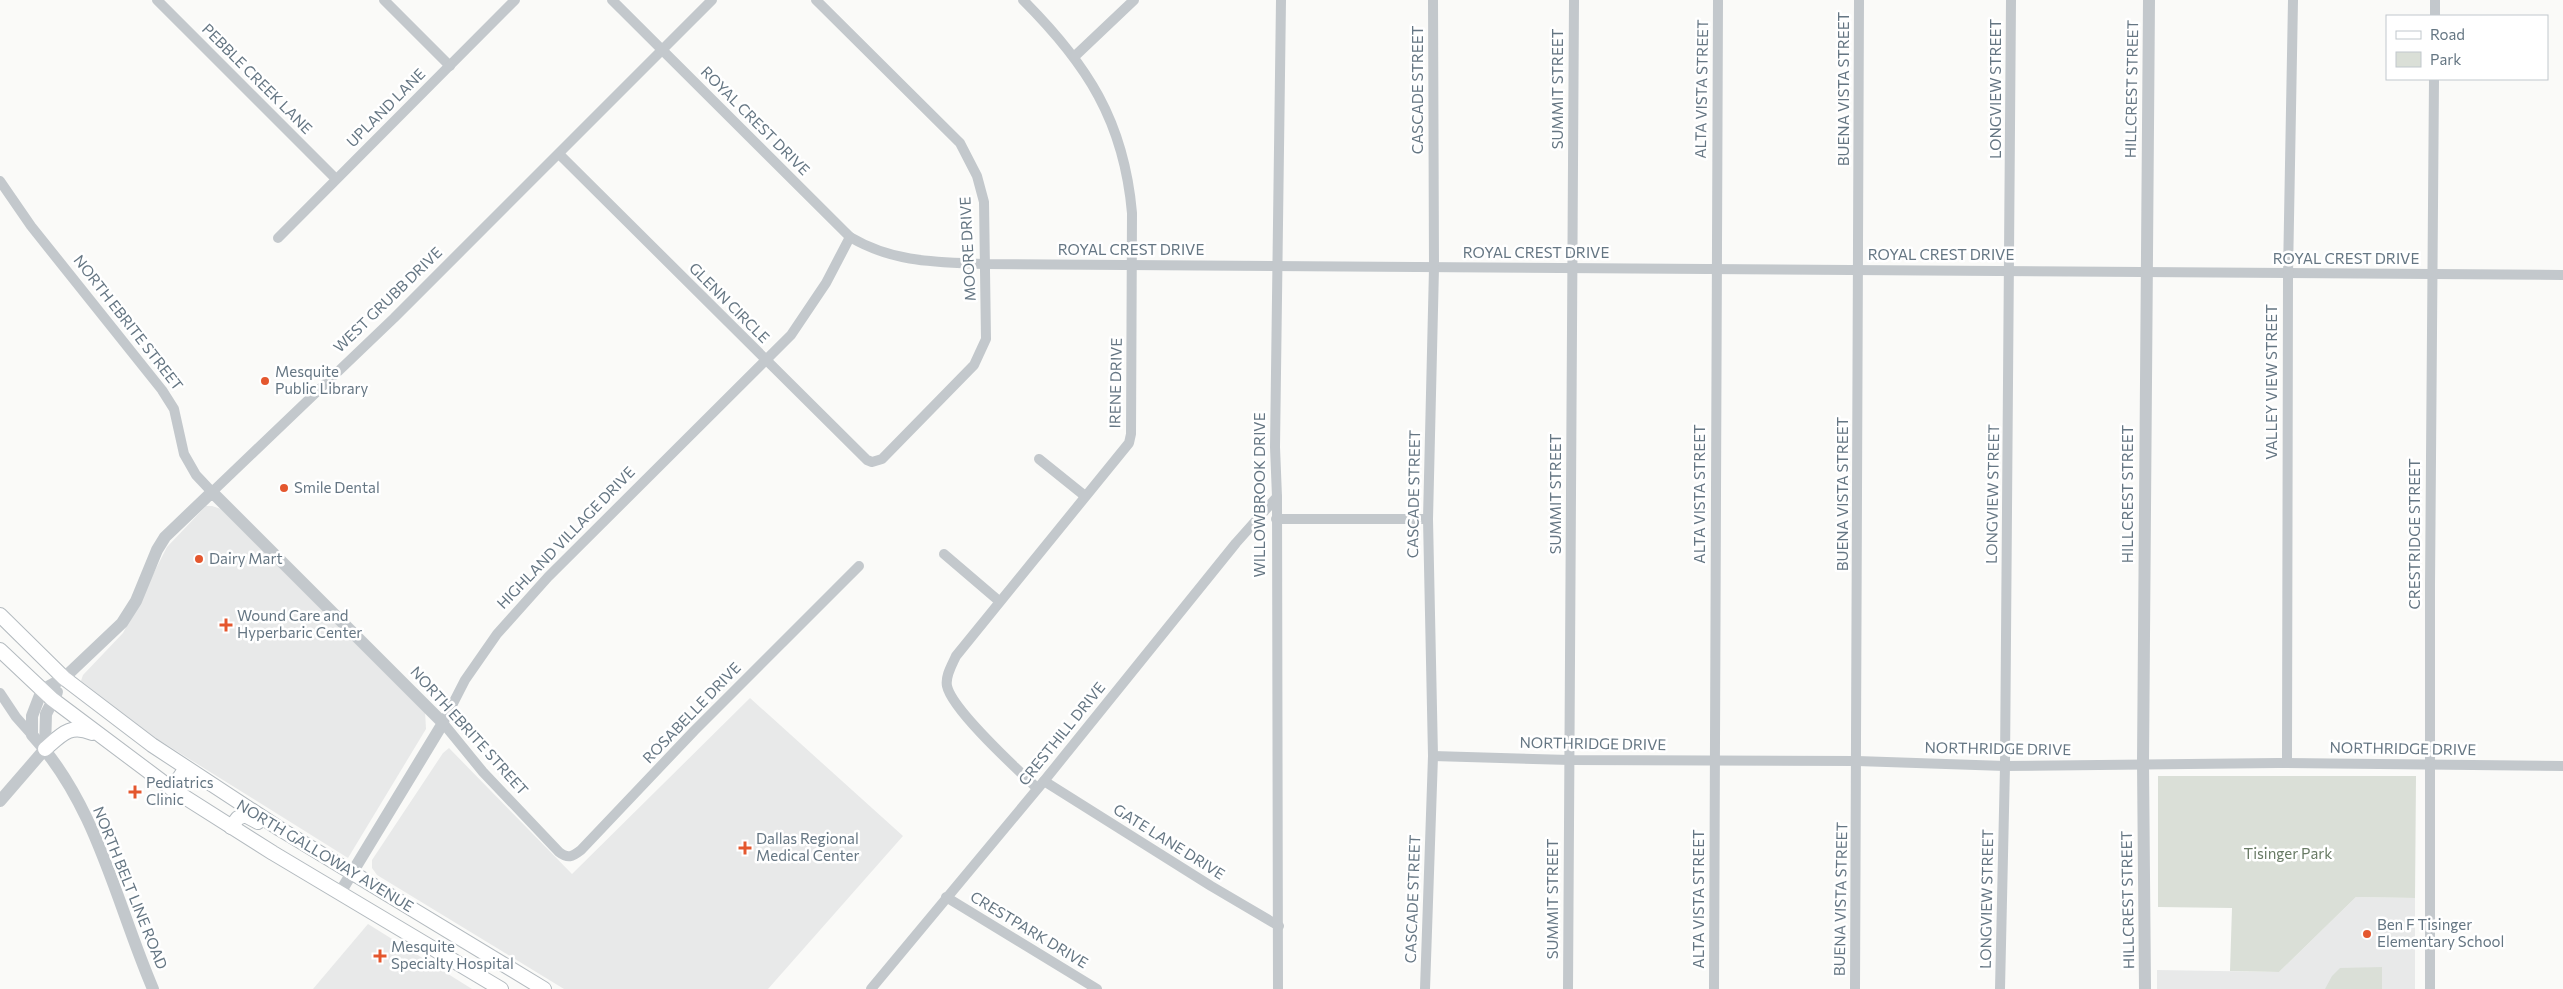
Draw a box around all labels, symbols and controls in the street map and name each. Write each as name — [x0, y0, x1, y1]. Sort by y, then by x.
street label: BUENA VISTA STREET — [1834, 11, 1852, 166]
legend — [2386, 15, 2548, 80]
street label: ALTA VISTA STREET — [1691, 19, 1711, 159]
street label: LONGVIEW STREET — [1986, 19, 2004, 159]
street label: HILLCREST STREET — [2121, 19, 2141, 158]
street label: PEBBLE CREEK LANE — [199, 20, 317, 137]
street label: CASCADE STREET — [1408, 25, 1426, 154]
text: Road — [2430, 25, 2465, 43]
street label: SUMMIT STREET — [1548, 28, 1566, 149]
text: Park — [2430, 50, 2461, 68]
street label: ROYAL CREST DRIVE — [698, 62, 814, 179]
street label: UPLAND LANE — [342, 64, 428, 150]
street label: MOORE DRIVE — [955, 196, 979, 302]
street label: ROYAL CREST DRIVE — [1058, 240, 1204, 258]
street label: WEST GRUBB DRIVE — [329, 243, 445, 356]
street label: ROYAL CREST DRIVE — [1463, 243, 1609, 261]
street label: ROYAL CREST DRIVE — [1868, 245, 2014, 263]
street label: ROYAL CREST DRIVE — [2273, 249, 2419, 267]
street label: NORTH EBRITE STREET — [70, 251, 188, 394]
street label: GLENN CIRCLE — [686, 258, 774, 346]
street label: VALLEY VIEW STREET — [2262, 304, 2280, 460]
street label: IRENE DRIVE — [1105, 337, 1125, 428]
place label: Mesquite Public Library — [275, 362, 369, 397]
marker: Mesquite Public Library — [259, 375, 271, 387]
street label: WILLOWBROOK DRIVE — [1250, 412, 1268, 578]
street label: BUENA VISTA STREET — [1833, 416, 1851, 571]
street label: LONGVIEW STREET — [1982, 423, 2002, 564]
street label: ALTA VISTA STREET — [1690, 424, 1708, 564]
street label: HILLCREST STREET — [2118, 424, 2136, 563]
street label: CASCADE STREET — [1403, 429, 1423, 558]
street label: SUMMIT STREET — [1546, 433, 1564, 554]
street label: CRESTRIDGE STREET — [2405, 458, 2423, 610]
street label: HIGHLAND VILLAGE DRIVE — [493, 462, 638, 612]
place label: Smile Dental — [294, 478, 380, 496]
marker: Smile Dental — [278, 482, 290, 494]
place label: Dairy Mart — [209, 549, 283, 567]
marker: Dairy Mart — [193, 553, 205, 565]
place label: Wound Care and Hyperbaric Center — [237, 606, 362, 641]
marker: Wound Care and Hyperbaric Center — [219, 618, 233, 632]
street label: ROSABELLE DRIVE — [639, 658, 744, 766]
street label: NORTH EBRITE STREET — [407, 662, 533, 799]
street label: CRESTHILL DRIVE — [1014, 678, 1108, 789]
street label: NORTHRIDGE DRIVE — [1520, 733, 1667, 753]
street label: NORTHRIDGE DRIVE — [1925, 738, 2072, 758]
street label: NORTHRIDGE DRIVE — [2330, 738, 2477, 758]
place label: Pediatrics Clinic — [146, 773, 214, 808]
marker: Pediatrics Clinic — [128, 785, 142, 799]
street label: NORTH GALLOWAY AVENUE — [234, 795, 417, 915]
street label: GATE LANE DRIVE — [1111, 800, 1229, 883]
street label: NORTH BELT LINE ROAD — [90, 804, 172, 972]
street label: BUENA VISTA STREET — [1830, 821, 1850, 976]
street label: LONGVIEW STREET — [1976, 828, 1996, 969]
place label: Dallas Regional Medical Center — [756, 829, 859, 864]
street label: ALTA VISTA STREET — [1689, 829, 1707, 969]
street label: HILLCREST STREET — [2117, 830, 2137, 969]
street label: CASCADE STREET — [1401, 834, 1423, 964]
street label: SUMMIT STREET — [1543, 838, 1561, 959]
marker: Dallas Regional Medical Center — [738, 841, 752, 855]
park label: Tisinger Park — [2244, 844, 2332, 862]
street label: CRESTPARK DRIVE — [967, 887, 1092, 971]
place label: Ben F Tisinger Elementary School — [2377, 915, 2504, 950]
marker: Ben F Tisinger Elementary School — [2361, 928, 2373, 940]
place label: Mesquite Specialty Hospital — [391, 937, 514, 972]
marker: Mesquite Specialty Hospital — [373, 949, 387, 963]

